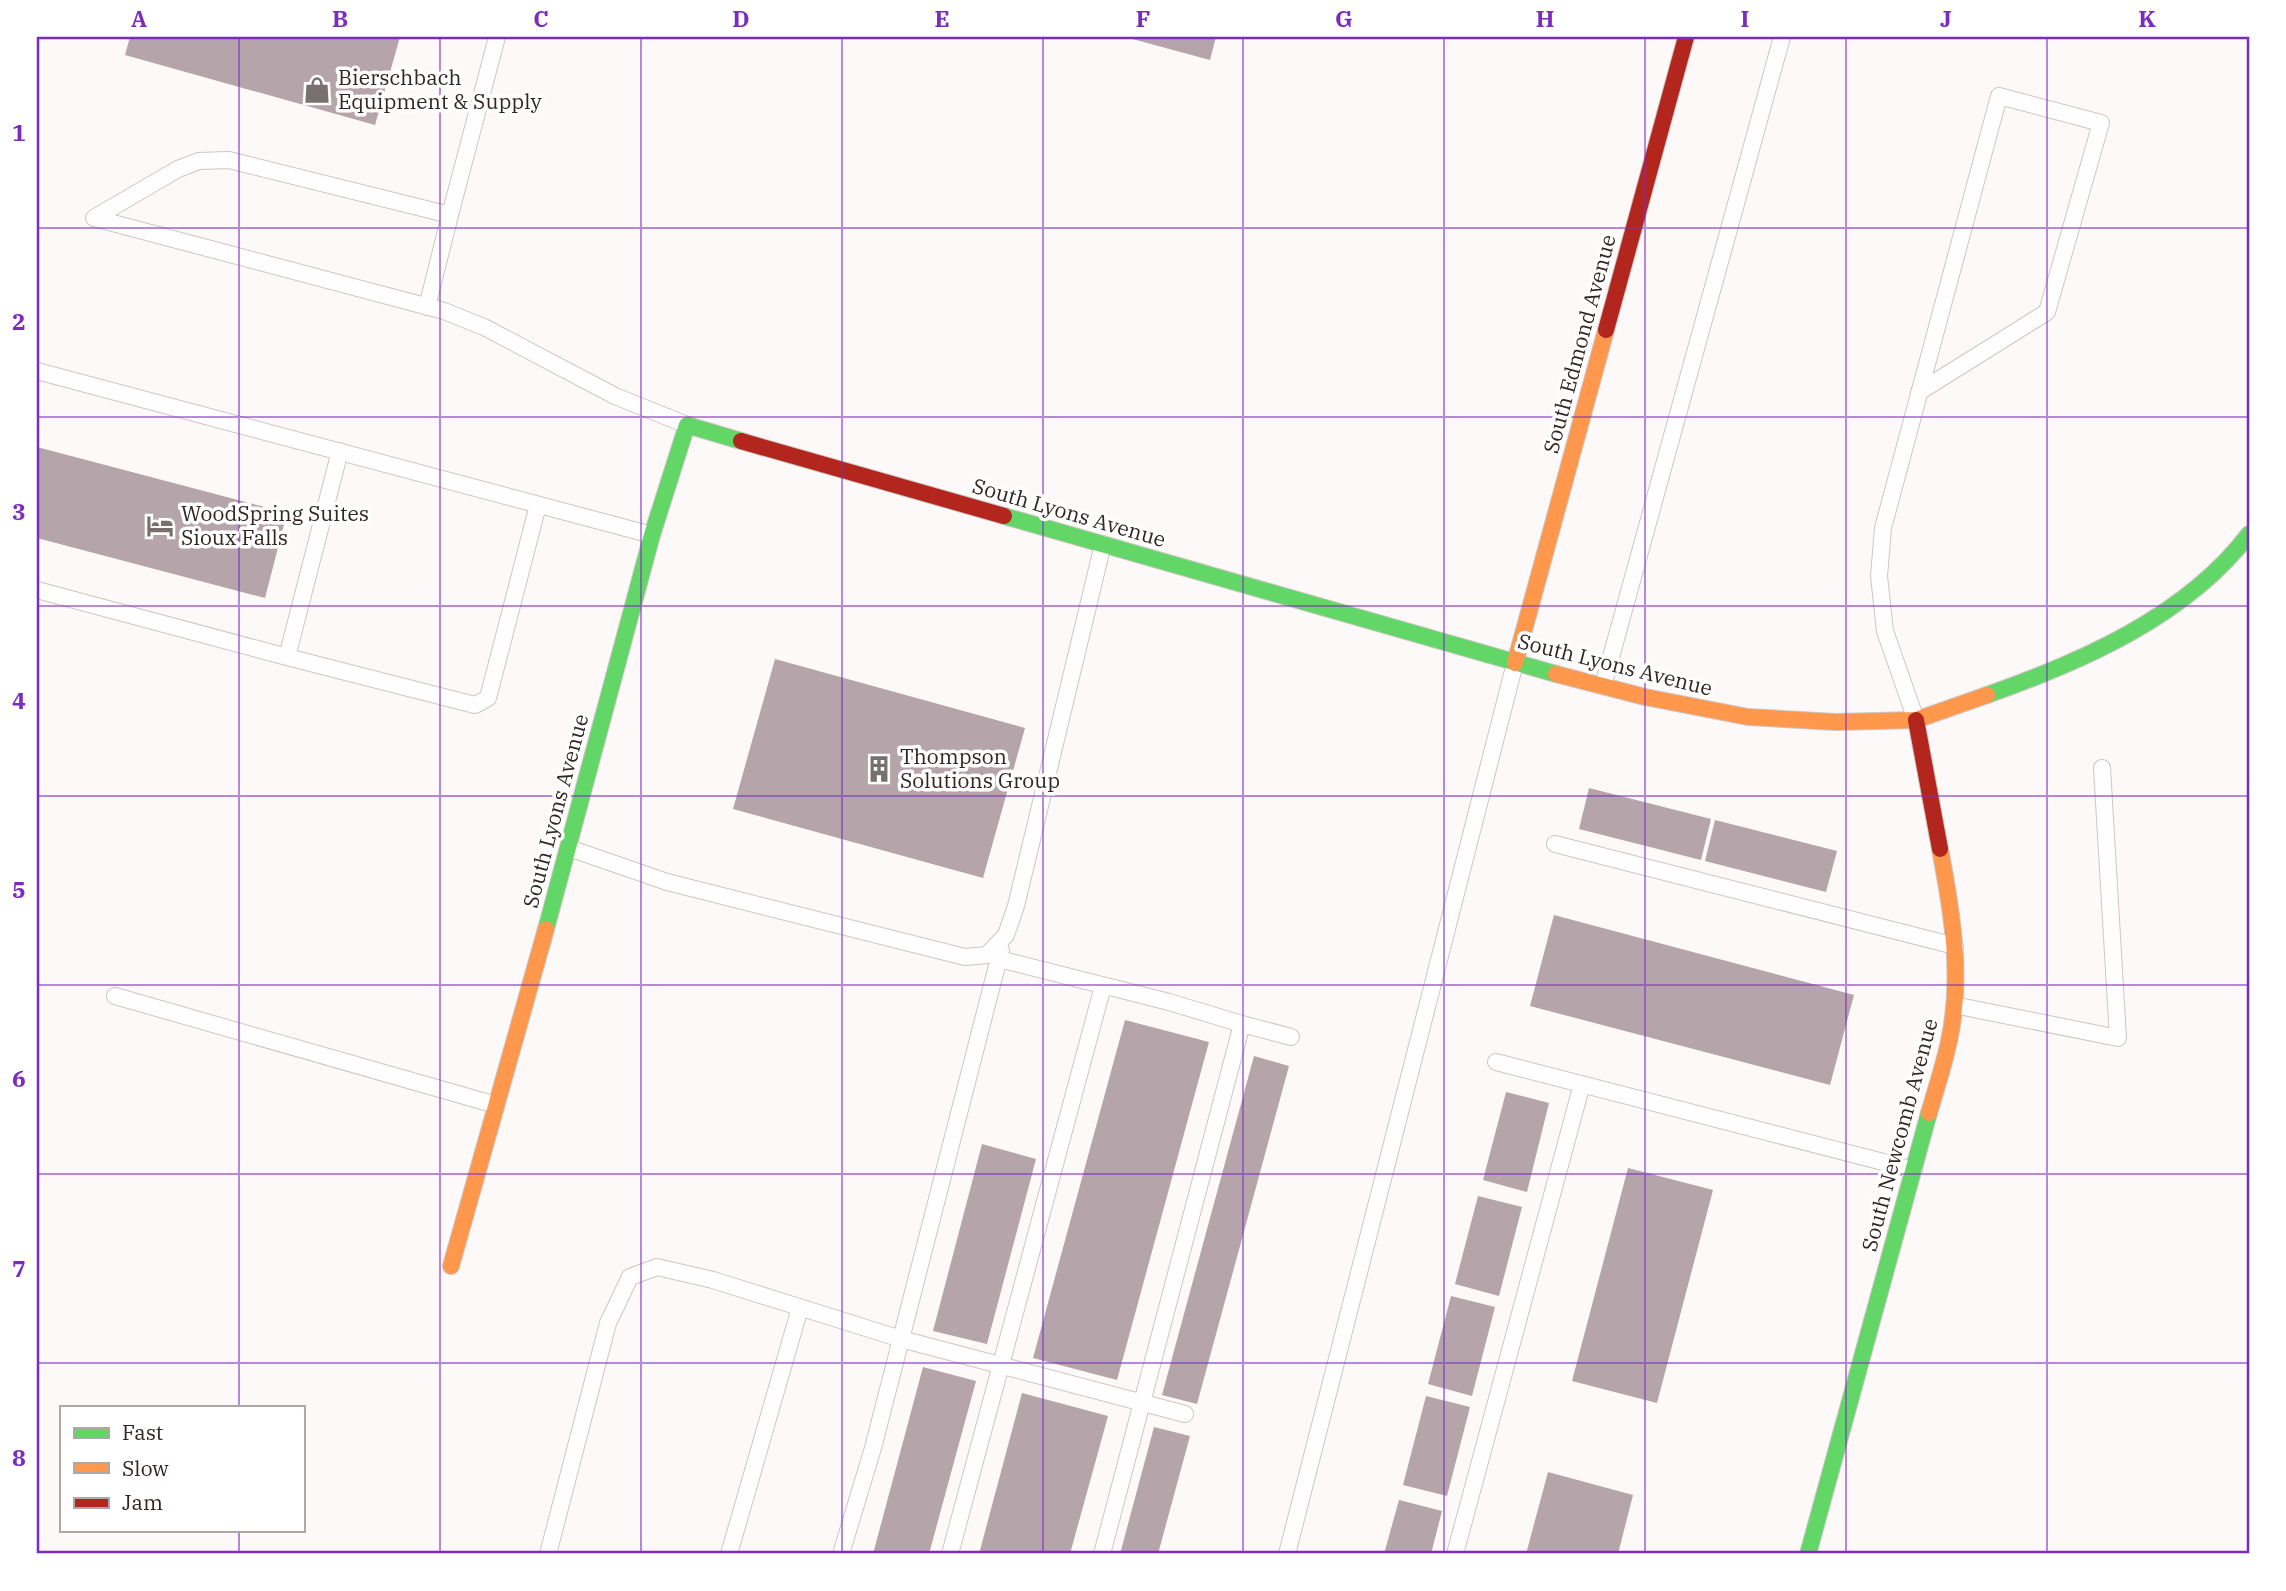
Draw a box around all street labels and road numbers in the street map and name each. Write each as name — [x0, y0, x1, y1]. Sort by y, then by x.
street label: South Edmond Avenue — [1536, 231, 1622, 456]
street label: South Lyons Avenue — [969, 471, 1169, 553]
street label: South Lyons Avenue — [1515, 626, 1715, 702]
street label: South Lyons Avenue — [516, 711, 594, 911]
street label: South Newcomb Avenue — [1854, 1015, 1944, 1254]

